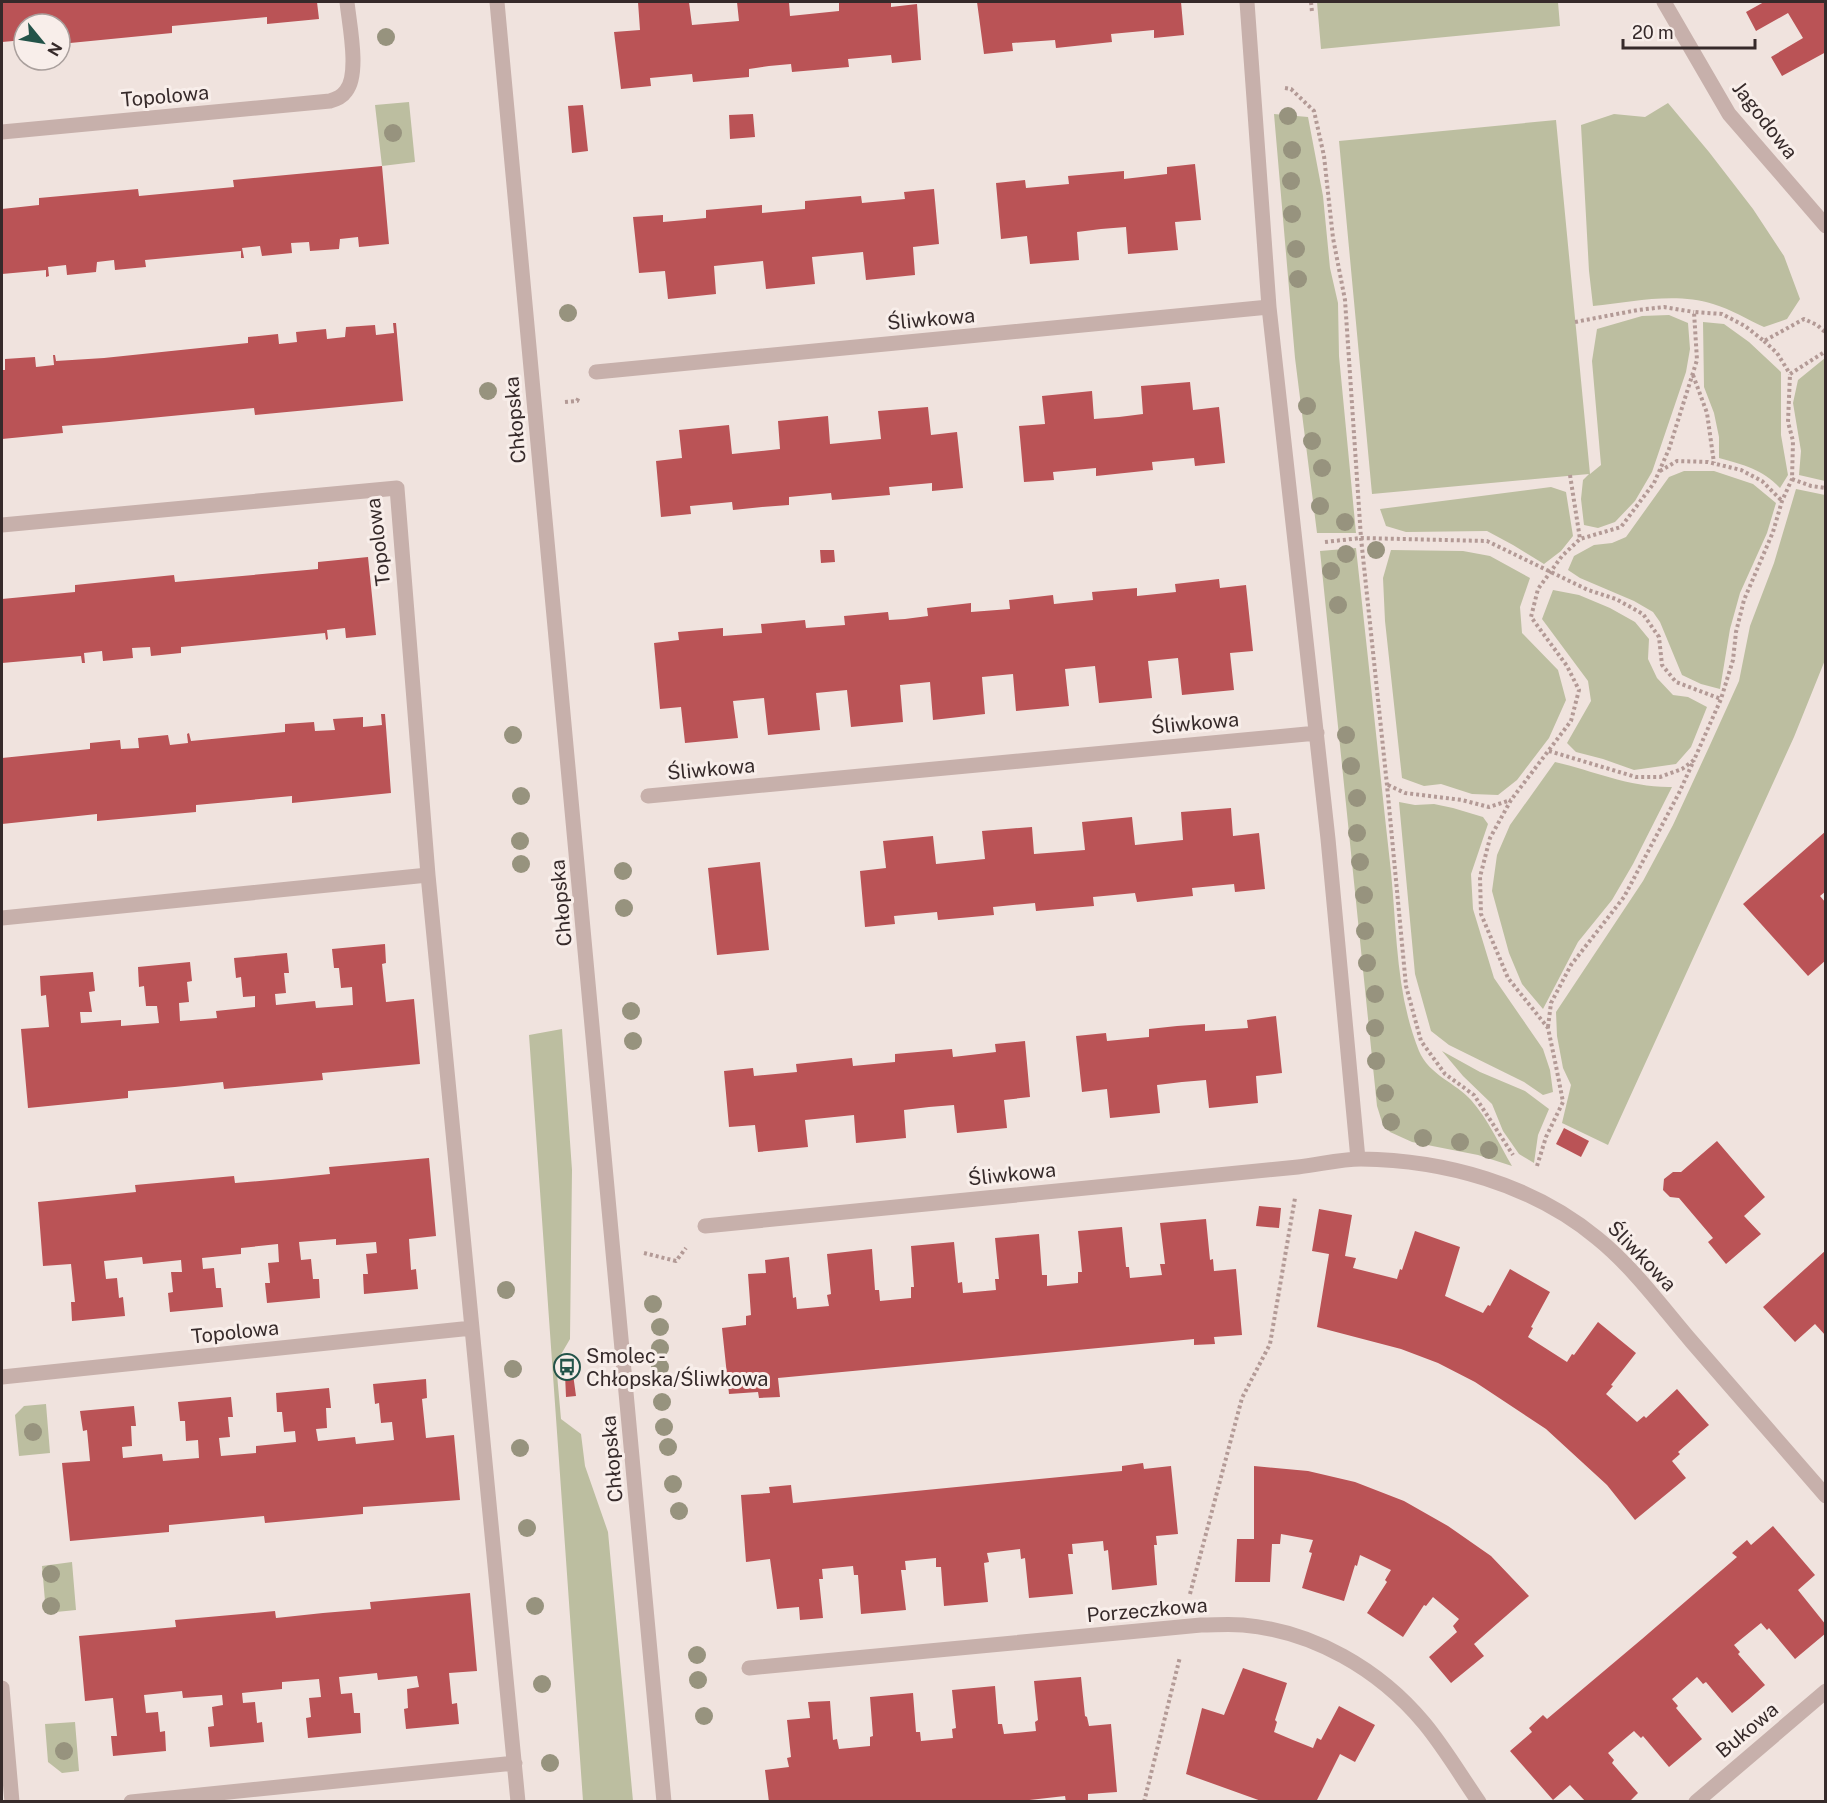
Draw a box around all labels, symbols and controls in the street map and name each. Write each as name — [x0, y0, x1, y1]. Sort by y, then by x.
north arrow — [12, 12, 72, 72]
scale bar — [1623, 12, 1755, 50]
text: 20 m — [1632, 22, 1674, 43]
text: N — [43, 39, 66, 59]
street label: Jagodowa — [1727, 76, 1803, 164]
street label: Topolowa — [120, 80, 210, 112]
street label: Śliwkowa — [886, 302, 976, 335]
street label: Chłopska — [499, 376, 531, 464]
street label: Topolowa — [361, 497, 395, 587]
street label: Śliwkowa — [1150, 706, 1240, 739]
street label: Śliwkowa — [666, 752, 756, 785]
street label: Chłopska — [545, 859, 577, 947]
street label: Śliwkowa — [967, 1156, 1057, 1191]
street label: Śliwkowa — [1603, 1215, 1682, 1296]
street label: Topolowa — [190, 1315, 280, 1349]
place label: Smolec - Chłopska/Śliwkowa — [586, 1344, 768, 1391]
bus stop icon: Smolec - Chłopska/Śliwkowa — [552, 1352, 582, 1382]
street label: Chłopska — [596, 1415, 628, 1503]
street label: Porzeczkowa — [1086, 1593, 1208, 1627]
street label: Bukowa — [1711, 1697, 1783, 1763]

